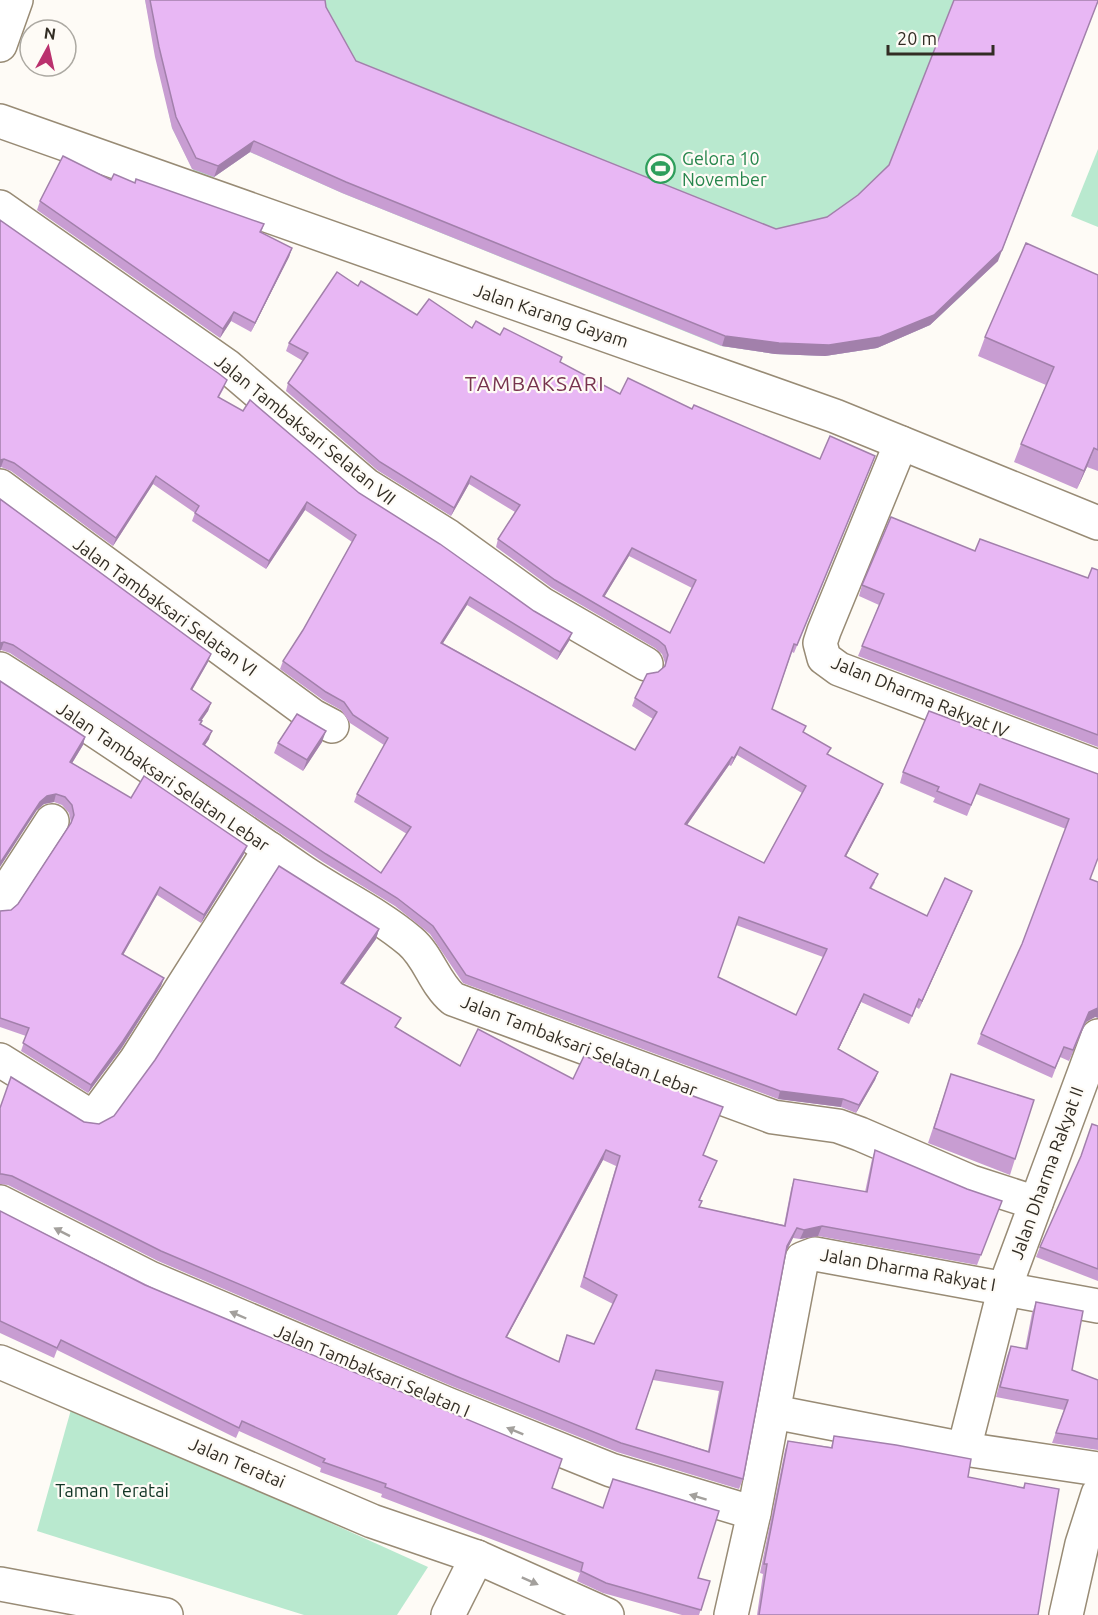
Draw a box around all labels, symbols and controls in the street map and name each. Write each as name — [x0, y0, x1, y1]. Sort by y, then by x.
north arrow — [18, 18, 78, 78]
scale bar — [888, 18, 993, 56]
text: N — [43, 23, 57, 43]
text: 20 m — [897, 28, 937, 48]
place label: Gelora 10 November — [682, 148, 767, 189]
sports icon: Gelora 10 November — [645, 153, 677, 185]
street label: Jalan Karang Gayam — [471, 279, 631, 351]
street label: Jalan Tambaksari Selatan VII — [211, 350, 400, 508]
district label: TAMBAKSARI — [465, 371, 605, 395]
street label: Jalan Tambaksari Selatan VI — [70, 533, 261, 680]
street label: Jalan Dharma Rakyat IV — [829, 651, 1012, 741]
street label: Jalan Tambaksari Selatan Lebar — [54, 698, 274, 855]
street label: Jalan Tambaksari Selatan Lebar — [458, 991, 701, 1100]
street label: Jalan Dharma Rakyat II — [1005, 1084, 1087, 1262]
one-way arrow — [53, 1228, 70, 1237]
street label: Jalan Dharma Rakyat I — [819, 1244, 997, 1294]
one-way arrow — [229, 1310, 247, 1319]
street label: Jalan Tambaksari Selatan I — [272, 1320, 473, 1420]
one-way arrow — [506, 1426, 524, 1435]
street label: Jalan Teratai — [186, 1433, 288, 1491]
park label: Taman Teratai — [55, 1480, 169, 1500]
one-way arrow — [689, 1492, 707, 1501]
one-way arrow — [521, 1577, 539, 1586]

